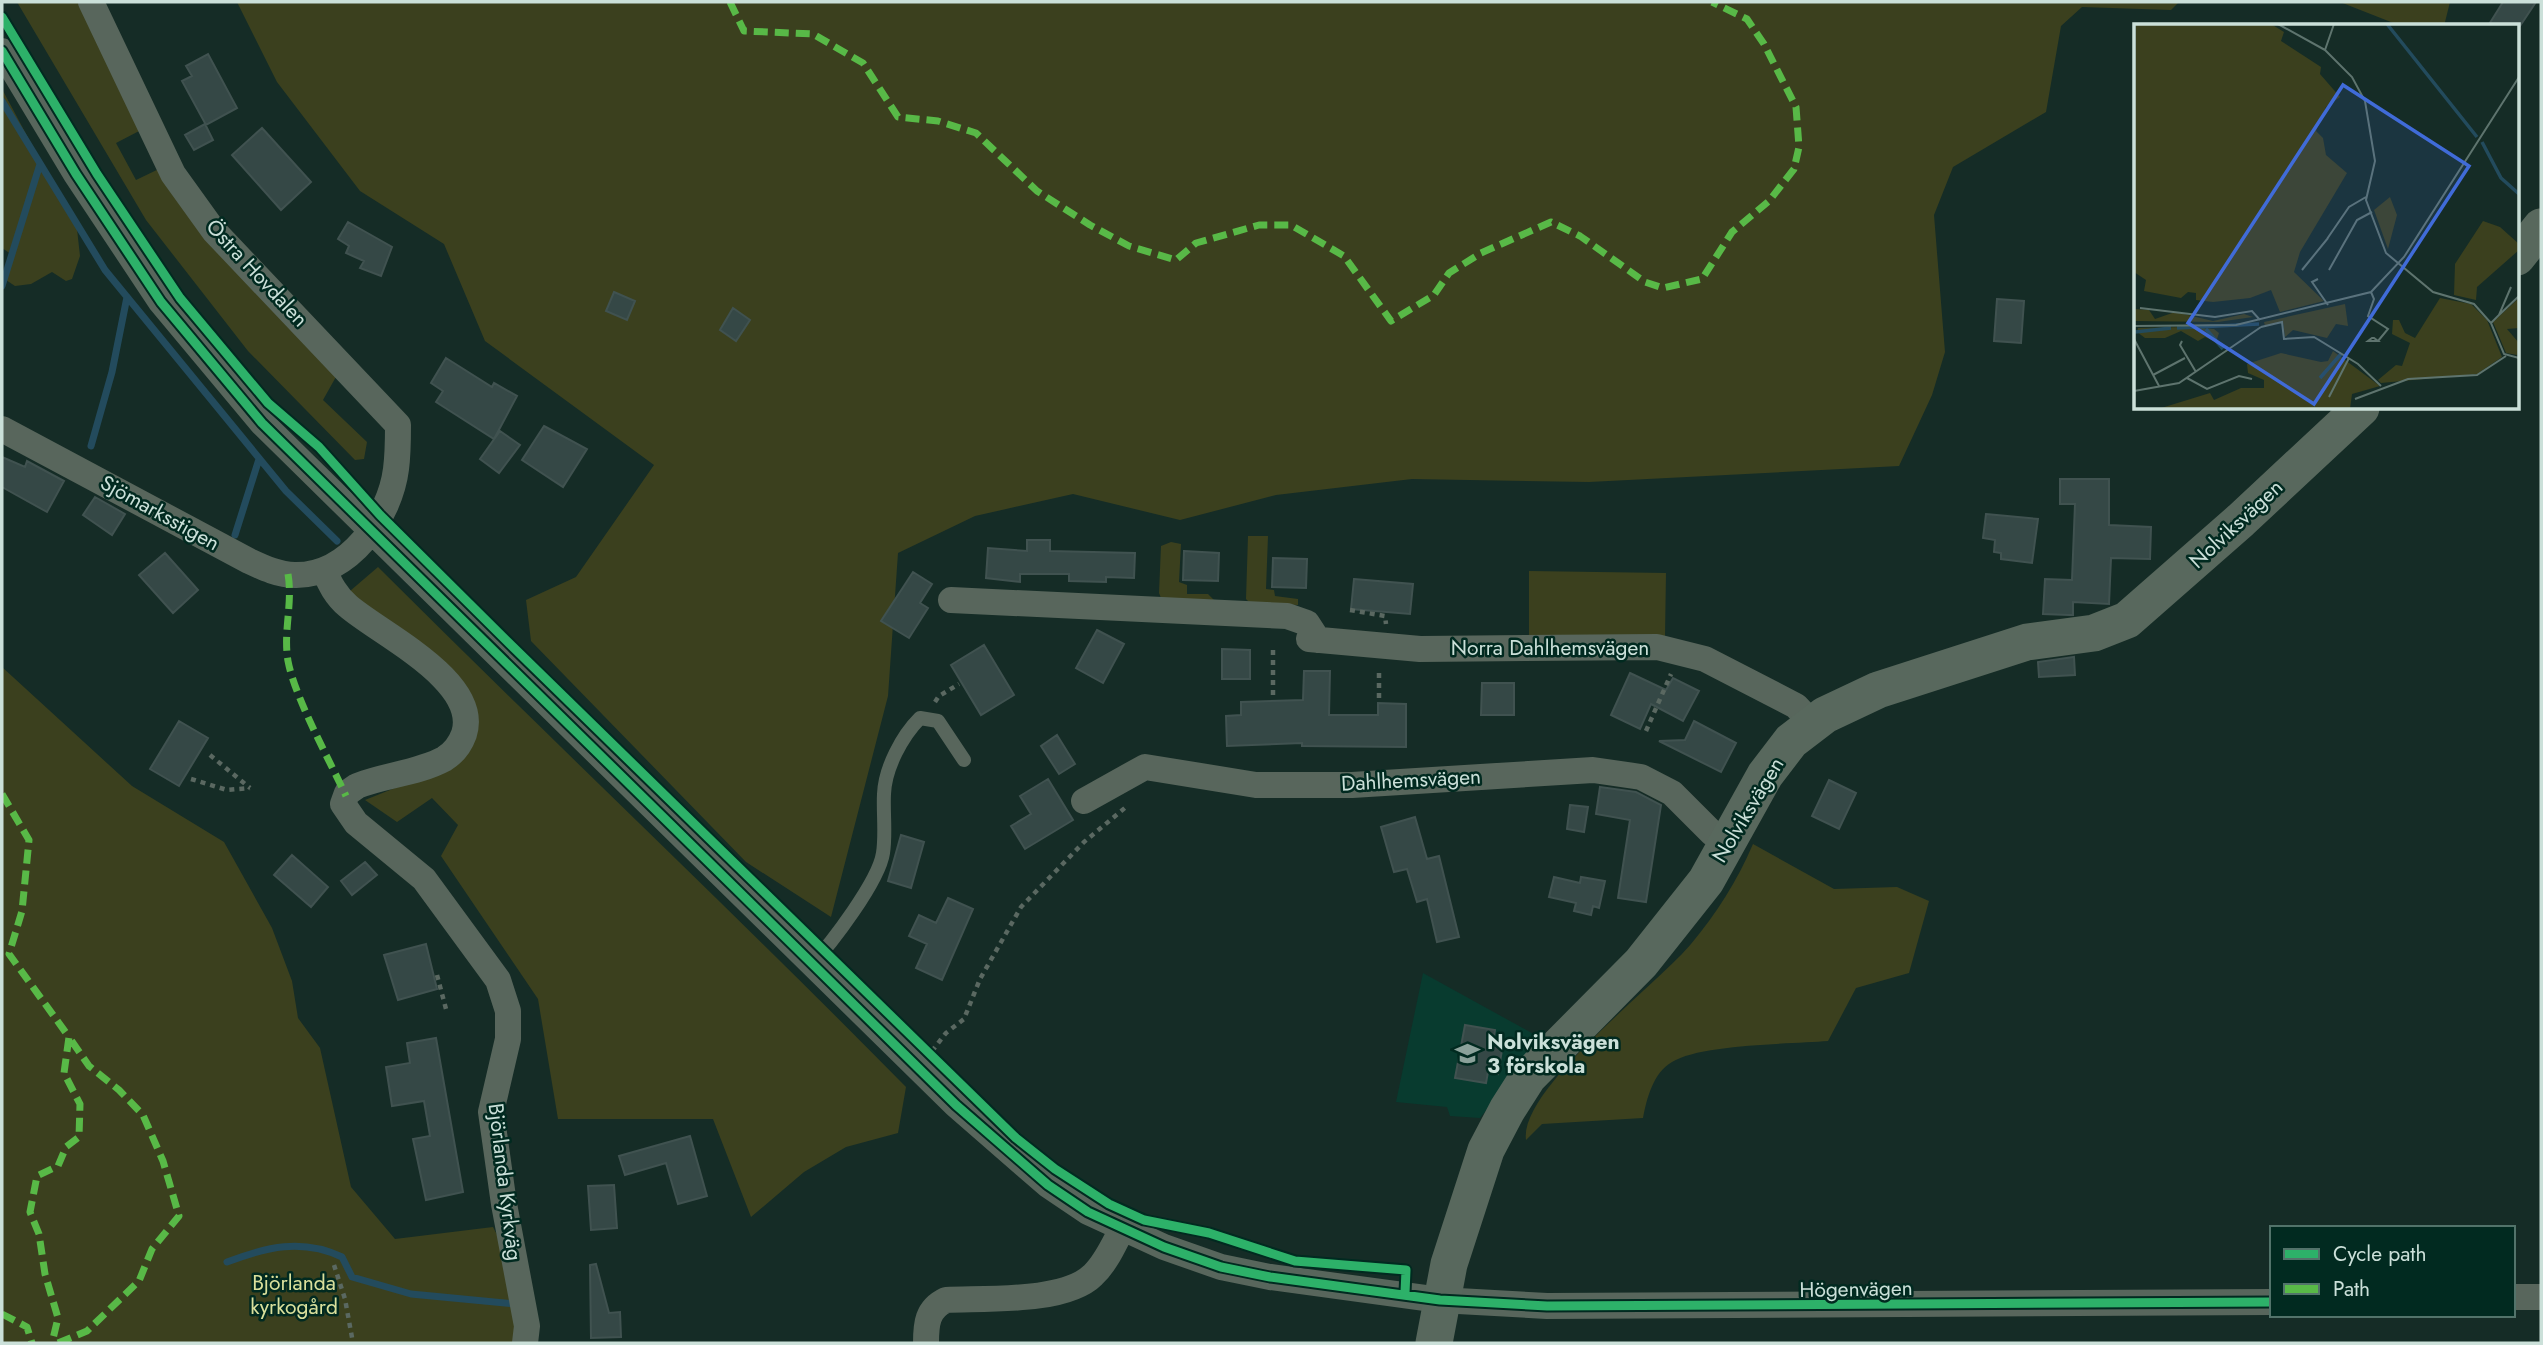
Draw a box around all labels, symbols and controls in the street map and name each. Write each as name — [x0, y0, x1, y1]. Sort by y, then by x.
inset map — [2134, 24, 2518, 410]
street label: Östra Hovdalen — [199, 212, 315, 334]
street label: Sjömarksstigen — [95, 468, 225, 558]
street label: Nolviksvägen — [2183, 473, 2289, 575]
street label: Norra Dahlhemsvägen — [1451, 633, 1649, 663]
street label: Nolviksvägen — [1705, 752, 1791, 868]
street label: Dahlhemsvägen — [1340, 761, 1482, 799]
place label: Nolviksvägen 3 förskola — [1487, 1027, 1620, 1081]
school or university icon: Nolviksvägen 3 förskola — [1453, 1040, 1481, 1068]
street label: Björlanda Kyrkväg — [480, 1102, 530, 1262]
legend — [2270, 1226, 2515, 1317]
text: Cycle path — [2333, 1239, 2426, 1269]
park label: Björlanda kyrkogård — [250, 1268, 338, 1322]
street label: Högenvägen — [1799, 1273, 1913, 1305]
text: Path — [2333, 1274, 2370, 1304]

